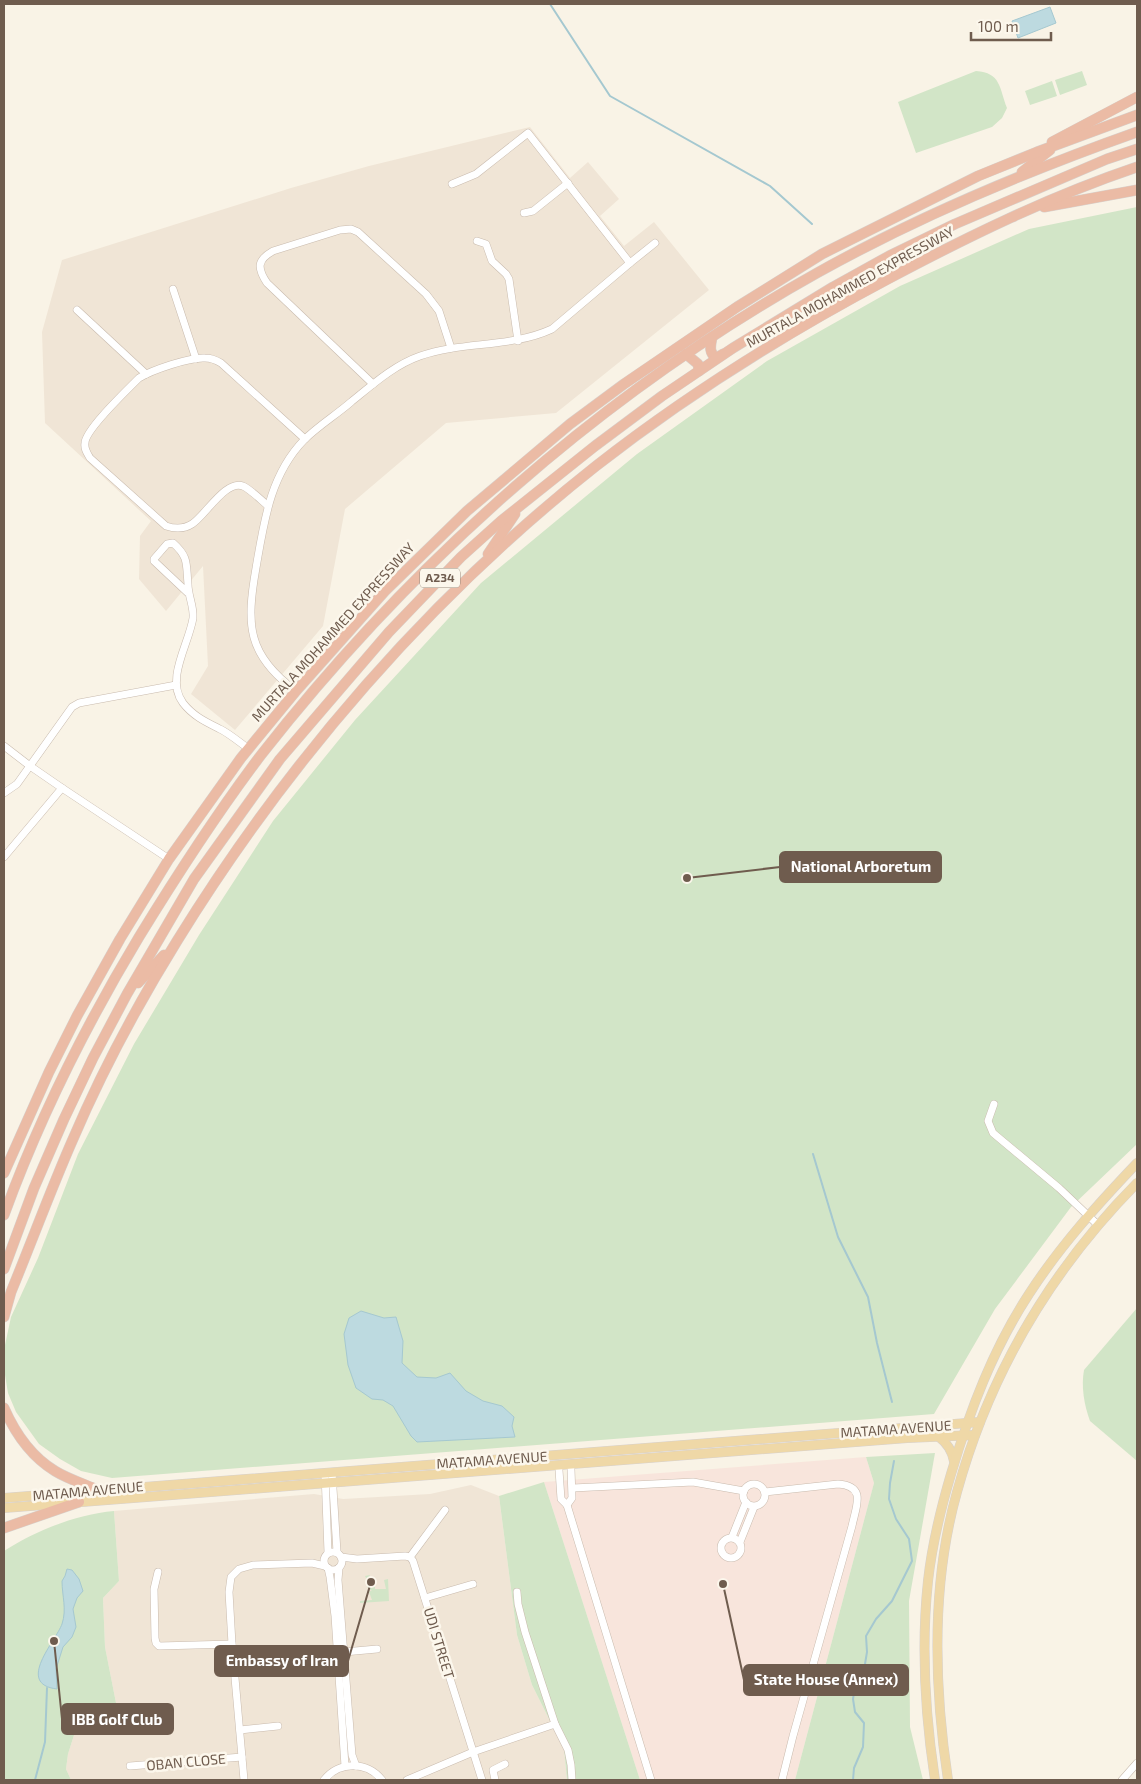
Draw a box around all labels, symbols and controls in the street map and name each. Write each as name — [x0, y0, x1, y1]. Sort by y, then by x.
scale bar — [971, 10, 1051, 42]
text: 100 m — [978, 17, 1019, 35]
street label: MURTALA MOHAMMED EXPRESSWAY — [743, 222, 957, 351]
street label: MURTALA MOHAMMED EXPRESSWAY — [248, 539, 418, 725]
road number: A234 — [420, 568, 460, 588]
callout: National Arboretum — [780, 852, 941, 882]
text: National Arboretum — [791, 857, 931, 875]
street label: MATAMA AVENUE — [840, 1416, 952, 1441]
street label: MATAMA AVENUE — [436, 1447, 548, 1472]
street label: MATAMA AVENUE — [32, 1477, 144, 1504]
street label: UDI STREET — [421, 1605, 458, 1681]
callout: Embassy of Iran — [215, 1646, 348, 1676]
text: Embassy of Iran — [226, 1651, 338, 1670]
callout: State House (Annex) — [744, 1665, 908, 1695]
text: State House (Annex) — [754, 1670, 898, 1688]
callout: IBB Golf Club — [62, 1704, 173, 1734]
text: IBB Golf Club — [72, 1710, 162, 1728]
street label: OBAN CLOSE — [146, 1750, 227, 1773]

